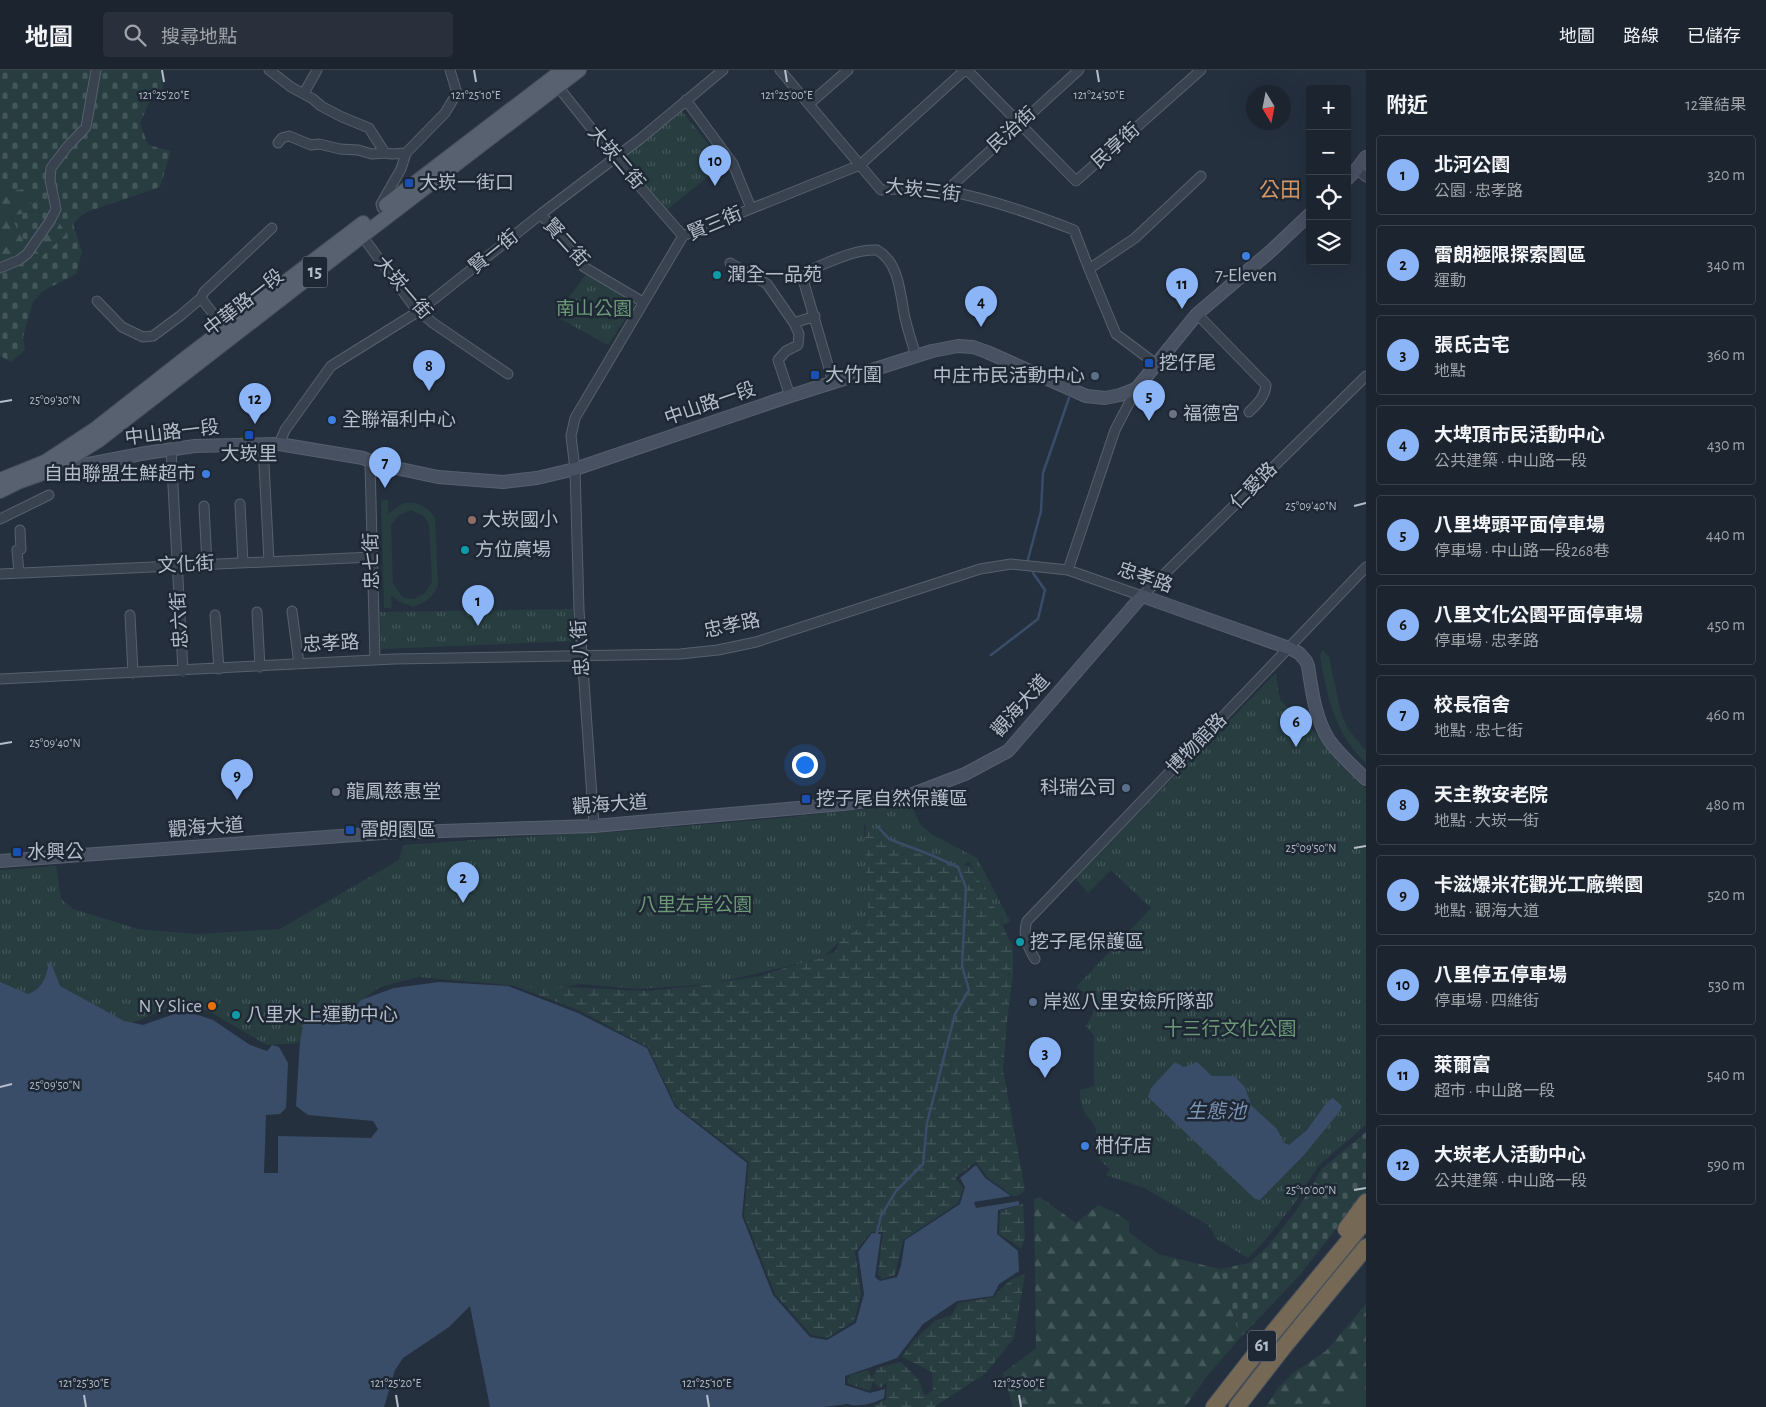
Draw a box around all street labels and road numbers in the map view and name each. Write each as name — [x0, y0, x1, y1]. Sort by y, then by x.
street label: 民治街 — [983, 102, 1040, 156]
street label: 民享街 — [1087, 118, 1144, 172]
street label: 大崁二街 — [584, 122, 648, 193]
street label: 大崁三街 — [884, 176, 962, 205]
street label: 賢三街 — [685, 203, 745, 244]
street label: 賢二街 — [540, 215, 593, 271]
street label: 賢一街 — [465, 226, 522, 277]
street label: 大崁一街 — [371, 252, 436, 323]
road number: 15 — [302, 256, 328, 288]
street label: 中華路一段 — [199, 265, 287, 340]
street label: 中山路一段 — [661, 378, 758, 428]
street label: 中山路一段 — [123, 416, 220, 448]
street label: 仁愛路 — [1226, 458, 1281, 513]
street label: 忠七街 — [360, 532, 382, 590]
street label: 文化街 — [157, 553, 215, 576]
street label: 忠孝路 — [1115, 558, 1176, 596]
street label: 忠六街 — [167, 591, 191, 649]
street label: 忠孝路 — [702, 609, 762, 641]
street label: 忠八街 — [568, 619, 592, 677]
street label: 忠孝路 — [302, 631, 360, 655]
street label: 觀海大道 — [987, 670, 1053, 741]
street label: 博物館路 — [1162, 709, 1230, 778]
street label: 觀海大道 — [571, 791, 649, 817]
street label: 觀海大道 — [167, 814, 245, 840]
road number: 61 — [1248, 1330, 1276, 1362]

